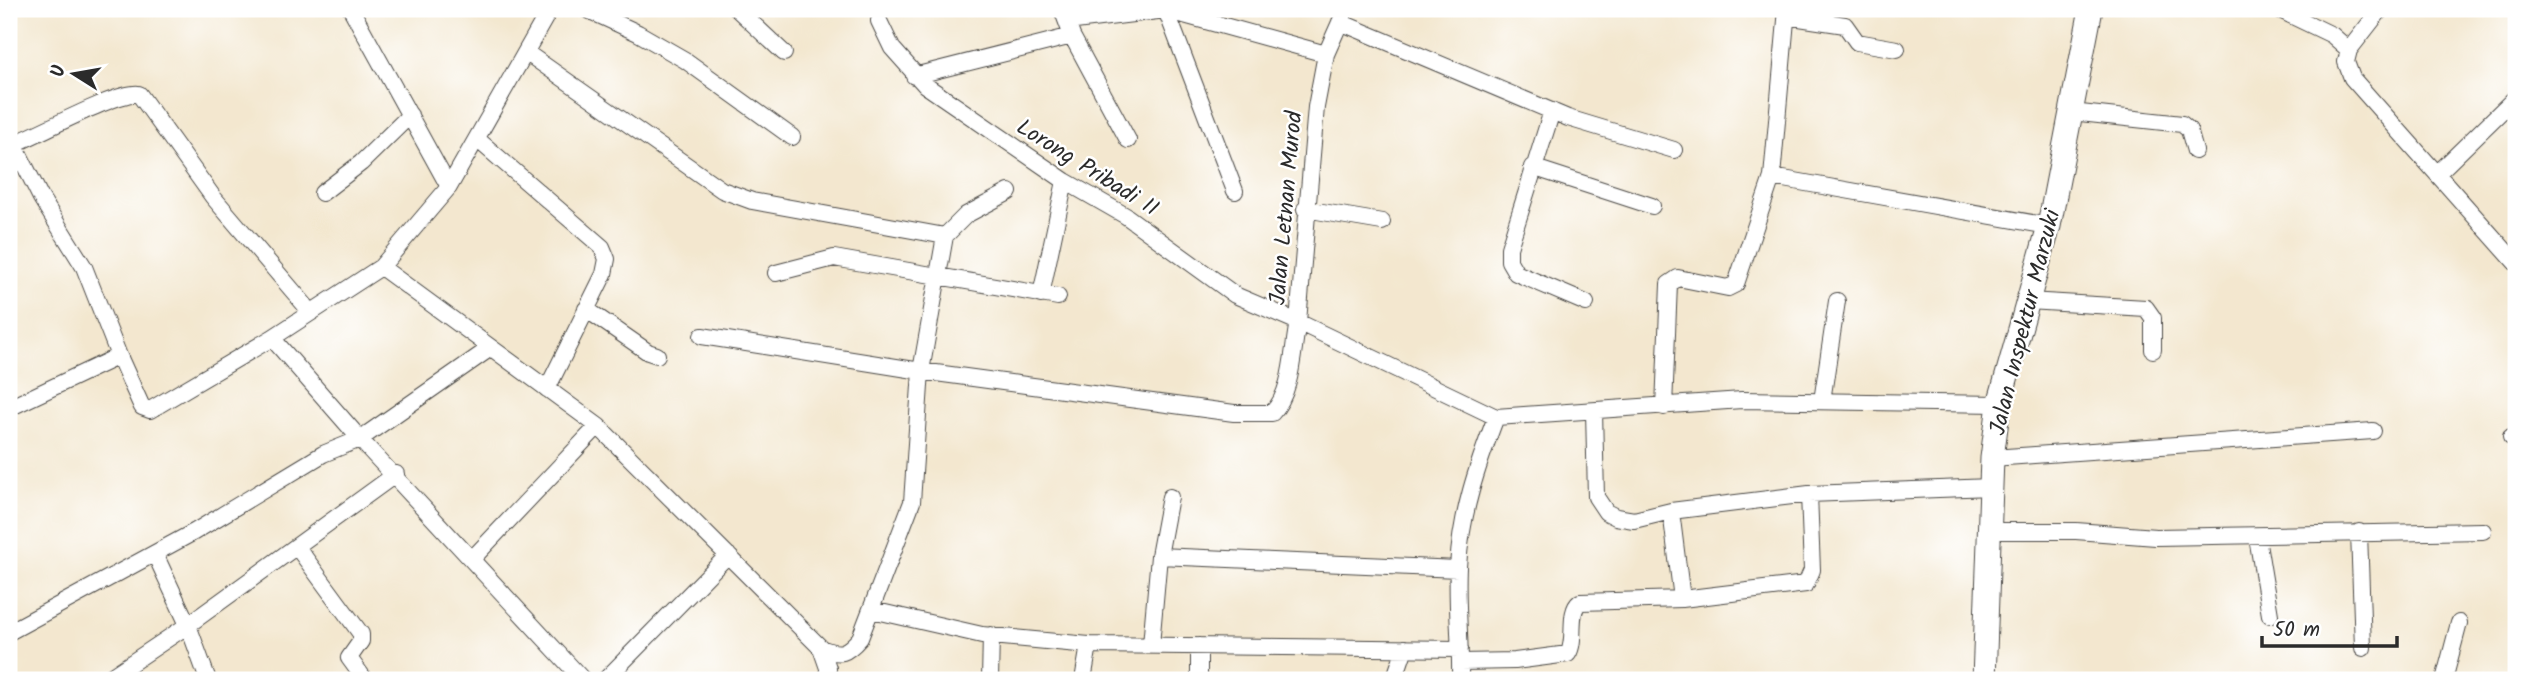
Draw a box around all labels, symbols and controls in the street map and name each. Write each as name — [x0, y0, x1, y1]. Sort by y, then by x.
north arrow — [38, 38, 108, 108]
text: U — [43, 62, 75, 80]
street label: Jalan Letnan Murod — [1261, 109, 1313, 307]
street label: Lorong Pribadi II — [1009, 110, 1165, 227]
street label: Jalan Inspektur Marzuki — [1980, 204, 2072, 439]
scale bar — [2262, 605, 2397, 649]
text: 50 m — [2273, 614, 2320, 647]

